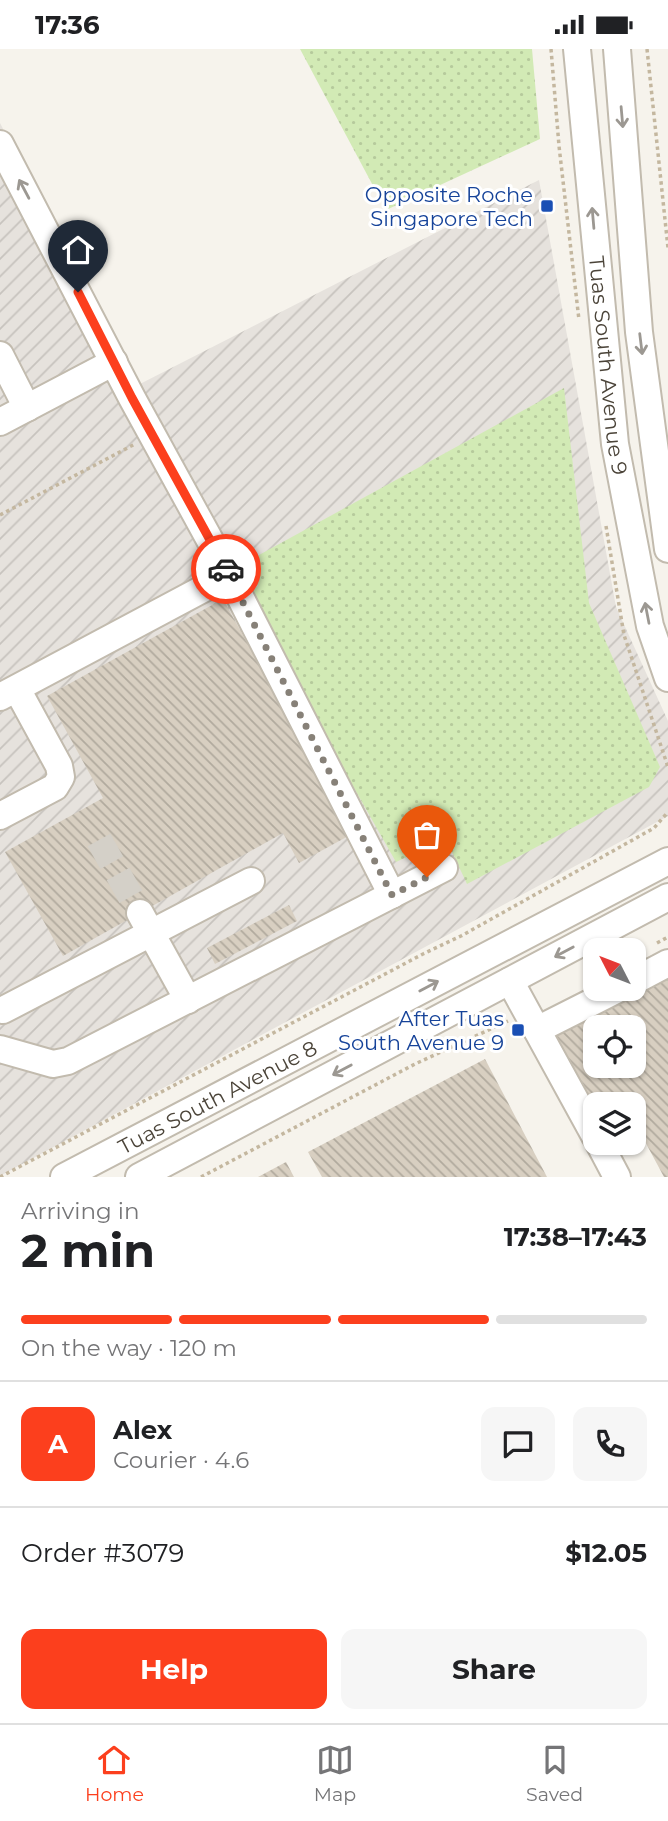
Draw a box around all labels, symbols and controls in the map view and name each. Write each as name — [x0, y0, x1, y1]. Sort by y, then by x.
text: 17:36 — [35, 9, 100, 41]
one-way arrow — [616, 105, 629, 128]
one-way arrow — [16, 179, 30, 200]
place label: Opposite Roche Singapore Tech — [365, 182, 533, 231]
marker: Opposite Roche Singapore Tech — [539, 198, 555, 214]
one-way arrow — [586, 208, 599, 230]
pin — [48, 220, 108, 292]
icon: home — [59, 231, 97, 269]
street label: Tuas South Avenue 9 — [584, 255, 633, 477]
one-way arrow — [634, 332, 647, 355]
courier — [191, 534, 261, 604]
icon: car — [207, 550, 245, 588]
one-way arrow — [640, 602, 654, 625]
pin — [397, 805, 457, 877]
icon: bag — [408, 816, 446, 854]
north arrow — [583, 938, 646, 1001]
map controls — [583, 938, 646, 1155]
one-way arrow — [554, 946, 575, 959]
one-way arrow — [418, 979, 438, 993]
place label: After Tuas South Avenue 9 — [338, 1006, 504, 1055]
button: locate — [583, 1015, 646, 1078]
marker: After Tuas South Avenue 9 — [510, 1022, 526, 1038]
street label: Tuas South Avenue 8 — [114, 1035, 321, 1159]
one-way arrow — [332, 1063, 352, 1077]
button: layers — [583, 1092, 646, 1155]
text: Arriving in — [21, 1197, 140, 1225]
text: 17:38–17:43 — [504, 1221, 647, 1253]
text: 2 min — [21, 1222, 155, 1279]
text: On the way · 120 m — [21, 1334, 237, 1362]
button: chat — [481, 1407, 555, 1481]
button: phone — [573, 1407, 647, 1481]
text: Alex — [113, 1414, 172, 1446]
text: A — [48, 1428, 68, 1460]
text: Courier · 4.6 — [113, 1446, 249, 1474]
text: Order #3079 — [21, 1537, 184, 1569]
text: $12.05 — [565, 1537, 647, 1569]
button: Help — [21, 1629, 327, 1709]
button: Share — [341, 1629, 647, 1709]
tab: Home — [85, 1741, 144, 1806]
tab: Map — [314, 1741, 356, 1806]
tab: Saved — [526, 1741, 583, 1806]

